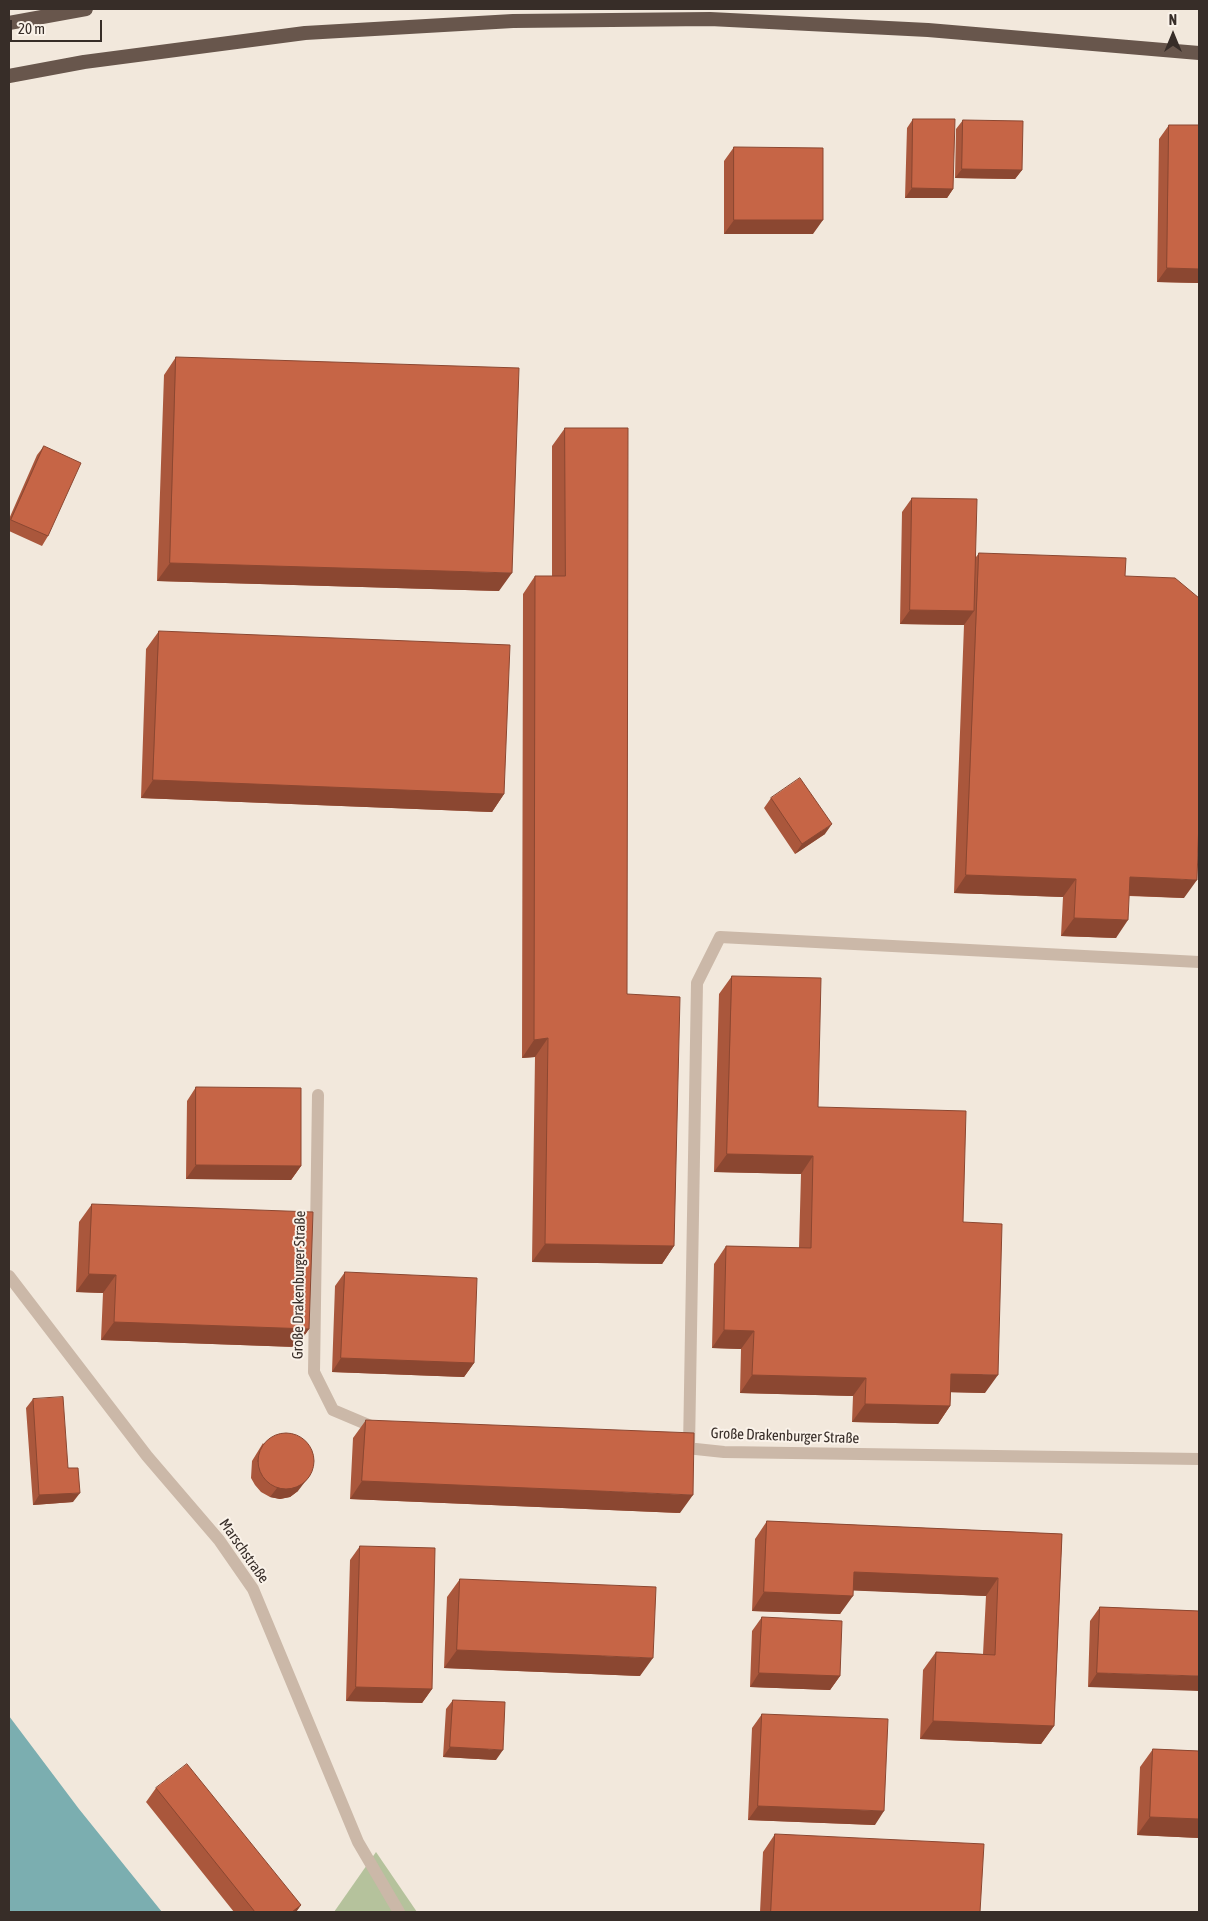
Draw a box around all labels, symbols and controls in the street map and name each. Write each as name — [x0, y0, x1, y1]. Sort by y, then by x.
scale bar — [12, 10, 105, 42]
north arrow — [1148, 10, 1198, 60]
text: N — [1169, 12, 1177, 28]
text: 20 m — [18, 20, 45, 37]
street label: Große Drakenburger Straße — [289, 1211, 309, 1359]
street label: Große Drakenburger Straße — [710, 1424, 860, 1448]
street label: Marschstraße — [215, 1515, 273, 1587]

